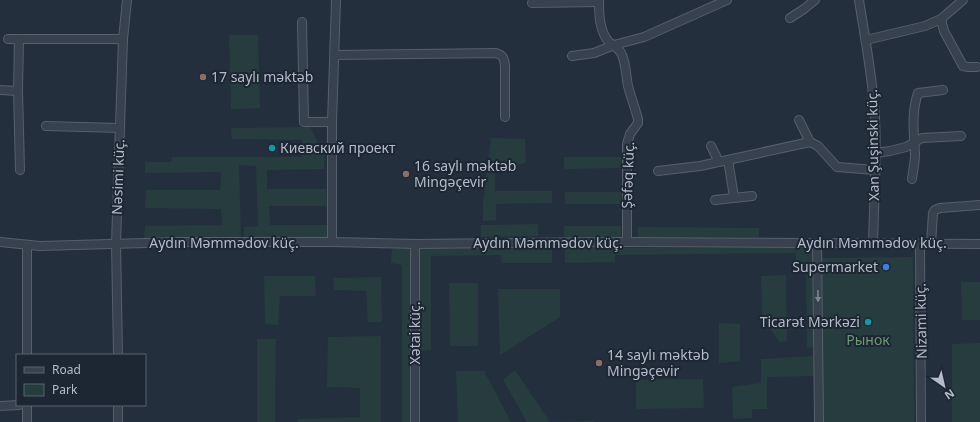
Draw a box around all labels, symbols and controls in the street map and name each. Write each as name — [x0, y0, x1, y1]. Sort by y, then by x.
place label: 17 saylı məktəb — [211, 67, 313, 86]
marker: 17 saylı məktəb — [198, 72, 208, 82]
street label: Xan Şuşinski küç. — [862, 89, 883, 201]
place label: Киевский проект — [280, 138, 396, 157]
street label: Nəsimi küç. — [107, 139, 128, 215]
street label: Şəfəq küç. — [617, 141, 638, 209]
marker: Киевский проект — [267, 143, 277, 153]
place label: 16 saylı məktəb Mingəçevir — [414, 156, 516, 191]
marker: 16 saylı məktəb Mingəçevir — [401, 169, 411, 179]
street label: Aydın Məmmədov küç. — [149, 233, 299, 252]
street label: Aydın Məmmədov küç. — [473, 233, 623, 252]
street label: Aydın Məmmədov küç. — [797, 233, 947, 252]
place label: Supermarket — [792, 257, 878, 276]
marker: Supermarket — [881, 262, 891, 272]
street label: Nizami küç. — [910, 283, 931, 359]
one-way arrow — [815, 290, 821, 303]
street label: Xətai küç. — [405, 302, 424, 364]
place label: Ticarət Mərkəzi — [760, 312, 860, 331]
marker: Ticarət Mərkəzi — [863, 317, 873, 327]
park label: Рынок — [846, 330, 890, 349]
place label: 14 saylı məktəb Mingəçevir — [607, 345, 709, 380]
legend — [16, 354, 146, 406]
marker: 14 saylı məktəb Mingəçevir — [594, 358, 604, 368]
text: Road — [52, 361, 81, 378]
north arrow — [924, 366, 964, 406]
text: Park — [52, 381, 78, 398]
text: N — [942, 386, 958, 403]

